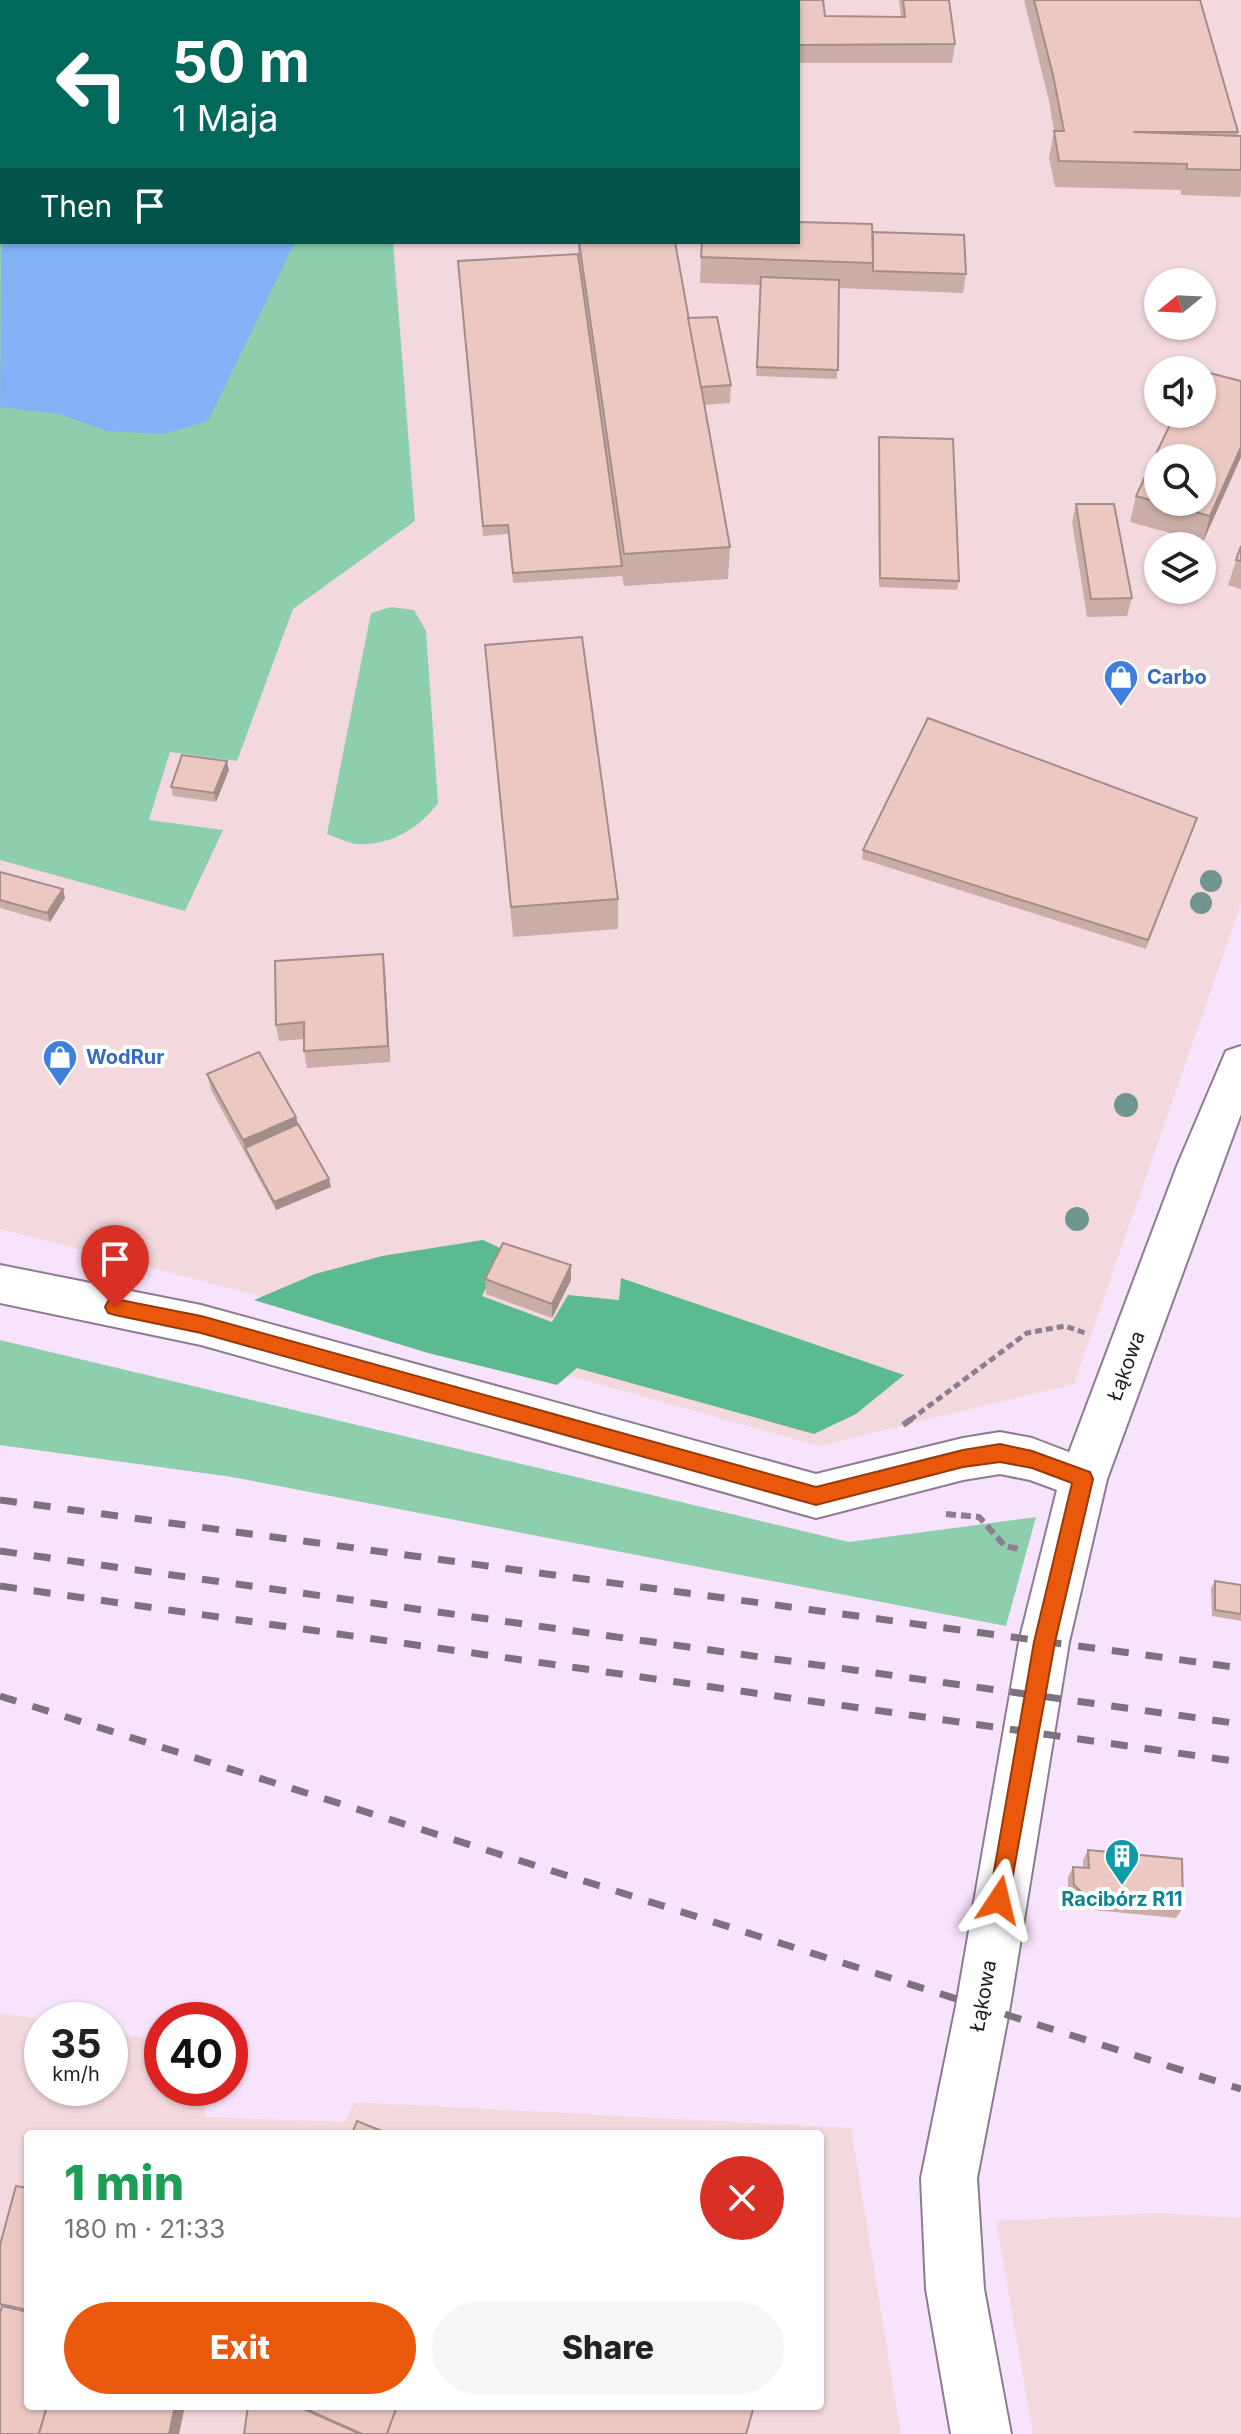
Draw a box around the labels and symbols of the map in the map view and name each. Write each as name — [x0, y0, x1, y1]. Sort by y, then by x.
north arrow — [1144, 268, 1216, 340]
shop icon: Carbo — [1102, 658, 1140, 708]
place label: Carbo — [1147, 665, 1207, 689]
shop icon: WodRur — [41, 1038, 79, 1088]
place label: WodRur — [86, 1045, 164, 1069]
pin — [81, 1225, 149, 1307]
street label: Łąkowa — [1102, 1328, 1150, 1404]
building icon: Racibórz R11 — [1103, 1837, 1141, 1887]
position arrow — [957, 1858, 1041, 1942]
place label: Racibórz R11 — [1061, 1887, 1183, 1911]
street label: Łąkowa — [965, 1958, 1001, 2034]
speed limit sign: 40 — [144, 2002, 248, 2106]

